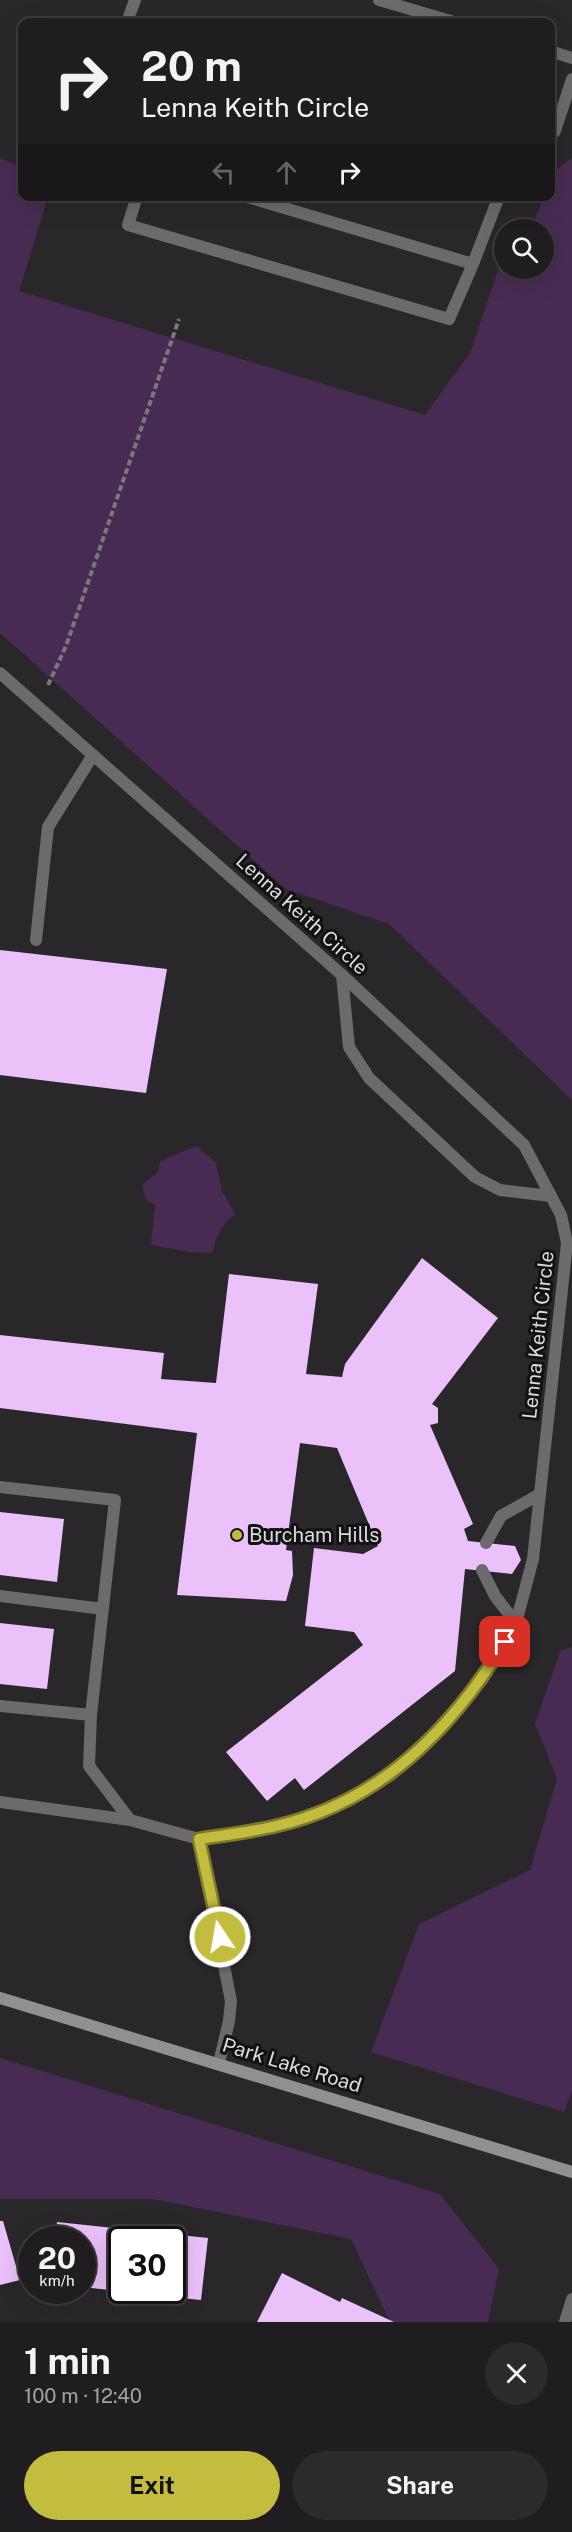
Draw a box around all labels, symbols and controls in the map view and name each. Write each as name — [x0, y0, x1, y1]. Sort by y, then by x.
text: 20 m — [141, 41, 242, 90]
icon: right — [42, 42, 120, 120]
text: Lenna Keith Circle — [141, 91, 369, 123]
icon: left — [207, 156, 240, 189]
icon: ahead — [270, 156, 303, 189]
icon: right — [333, 156, 366, 189]
map controls — [494, 219, 554, 279]
button: search — [494, 219, 554, 279]
street label: Lenna Keith Circle — [231, 849, 373, 979]
street label: Lenna Keith Circle — [517, 1250, 559, 1420]
place label: Burcham Hills — [249, 1523, 379, 1547]
marker: Burcham Hills — [230, 1528, 244, 1542]
pin — [479, 1616, 530, 1667]
icon: arrive — [488, 1625, 521, 1658]
position arrow — [188, 1905, 252, 1969]
street label: Park Lake Road — [220, 2032, 364, 2098]
speed limit sign: 30 — [108, 2226, 186, 2304]
text: 20 — [38, 2240, 76, 2276]
text: km/h — [39, 2272, 75, 2289]
text: 1 min — [24, 2340, 111, 2382]
button: close — [485, 2342, 548, 2405]
text: 100 m · 12:40 — [24, 2384, 142, 2408]
button: Exit — [24, 2451, 280, 2520]
button: Share — [292, 2451, 548, 2520]

